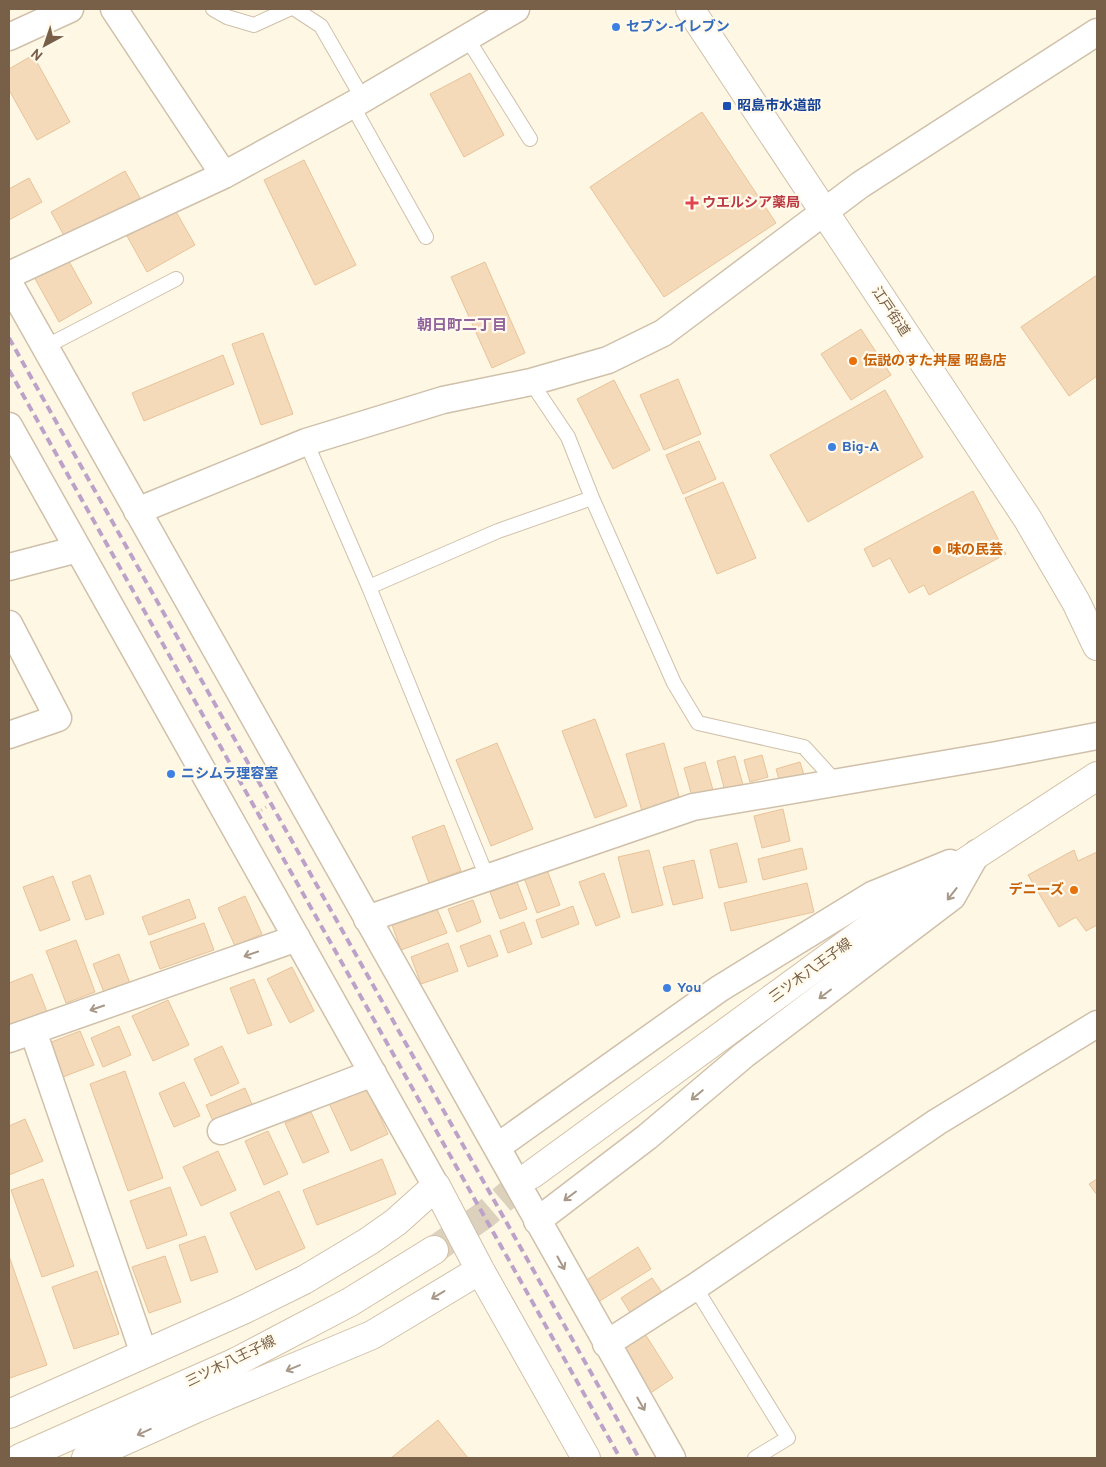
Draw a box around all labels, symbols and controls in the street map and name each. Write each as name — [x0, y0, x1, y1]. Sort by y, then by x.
place label: セブン-イレブン — [626, 18, 730, 36]
north arrow — [20, 20, 70, 70]
marker: セブン-イレブン — [610, 21, 622, 33]
text: N — [28, 44, 47, 64]
place label: 昭島市水道部 — [737, 98, 821, 115]
marker: 昭島市水道部 — [721, 100, 733, 112]
place label: ウエルシア薬局 — [702, 195, 800, 212]
marker: ウエルシア薬局 — [686, 197, 698, 209]
street label: 江戸街道 — [867, 284, 913, 340]
district label: 朝日町二丁目 — [417, 317, 507, 336]
place label: 伝説のすた丼屋 昭島店 — [863, 352, 1007, 370]
marker: 伝説のすた丼屋 昭島店 — [847, 355, 859, 367]
place label: Big-A — [842, 439, 879, 456]
marker: Big-A — [826, 441, 838, 453]
place label: 味の民芸 — [947, 542, 1003, 559]
marker: 味の民芸 — [931, 544, 943, 556]
place label: ニシムラ理容室 — [181, 766, 278, 783]
marker: ニシムラ理容室 — [165, 768, 177, 780]
place label: デニーズ — [1009, 881, 1064, 899]
marker: デニーズ — [1068, 884, 1080, 896]
one-way arrow — [947, 888, 958, 901]
street label: 三ツ木八王子線 — [766, 935, 856, 1007]
one-way arrow — [243, 950, 259, 959]
place label: You — [677, 980, 702, 997]
marker: You — [661, 982, 673, 994]
one-way arrow — [819, 989, 832, 1000]
one-way arrow — [90, 1004, 106, 1014]
one-way arrow — [691, 1089, 704, 1101]
one-way arrow — [564, 1190, 577, 1201]
one-way arrow — [556, 1255, 566, 1270]
one-way arrow — [431, 1290, 445, 1300]
street label: 三ツ木八王子線 — [183, 1333, 279, 1391]
one-way arrow — [286, 1363, 301, 1373]
one-way arrow — [636, 1397, 646, 1411]
one-way arrow — [137, 1428, 152, 1437]

